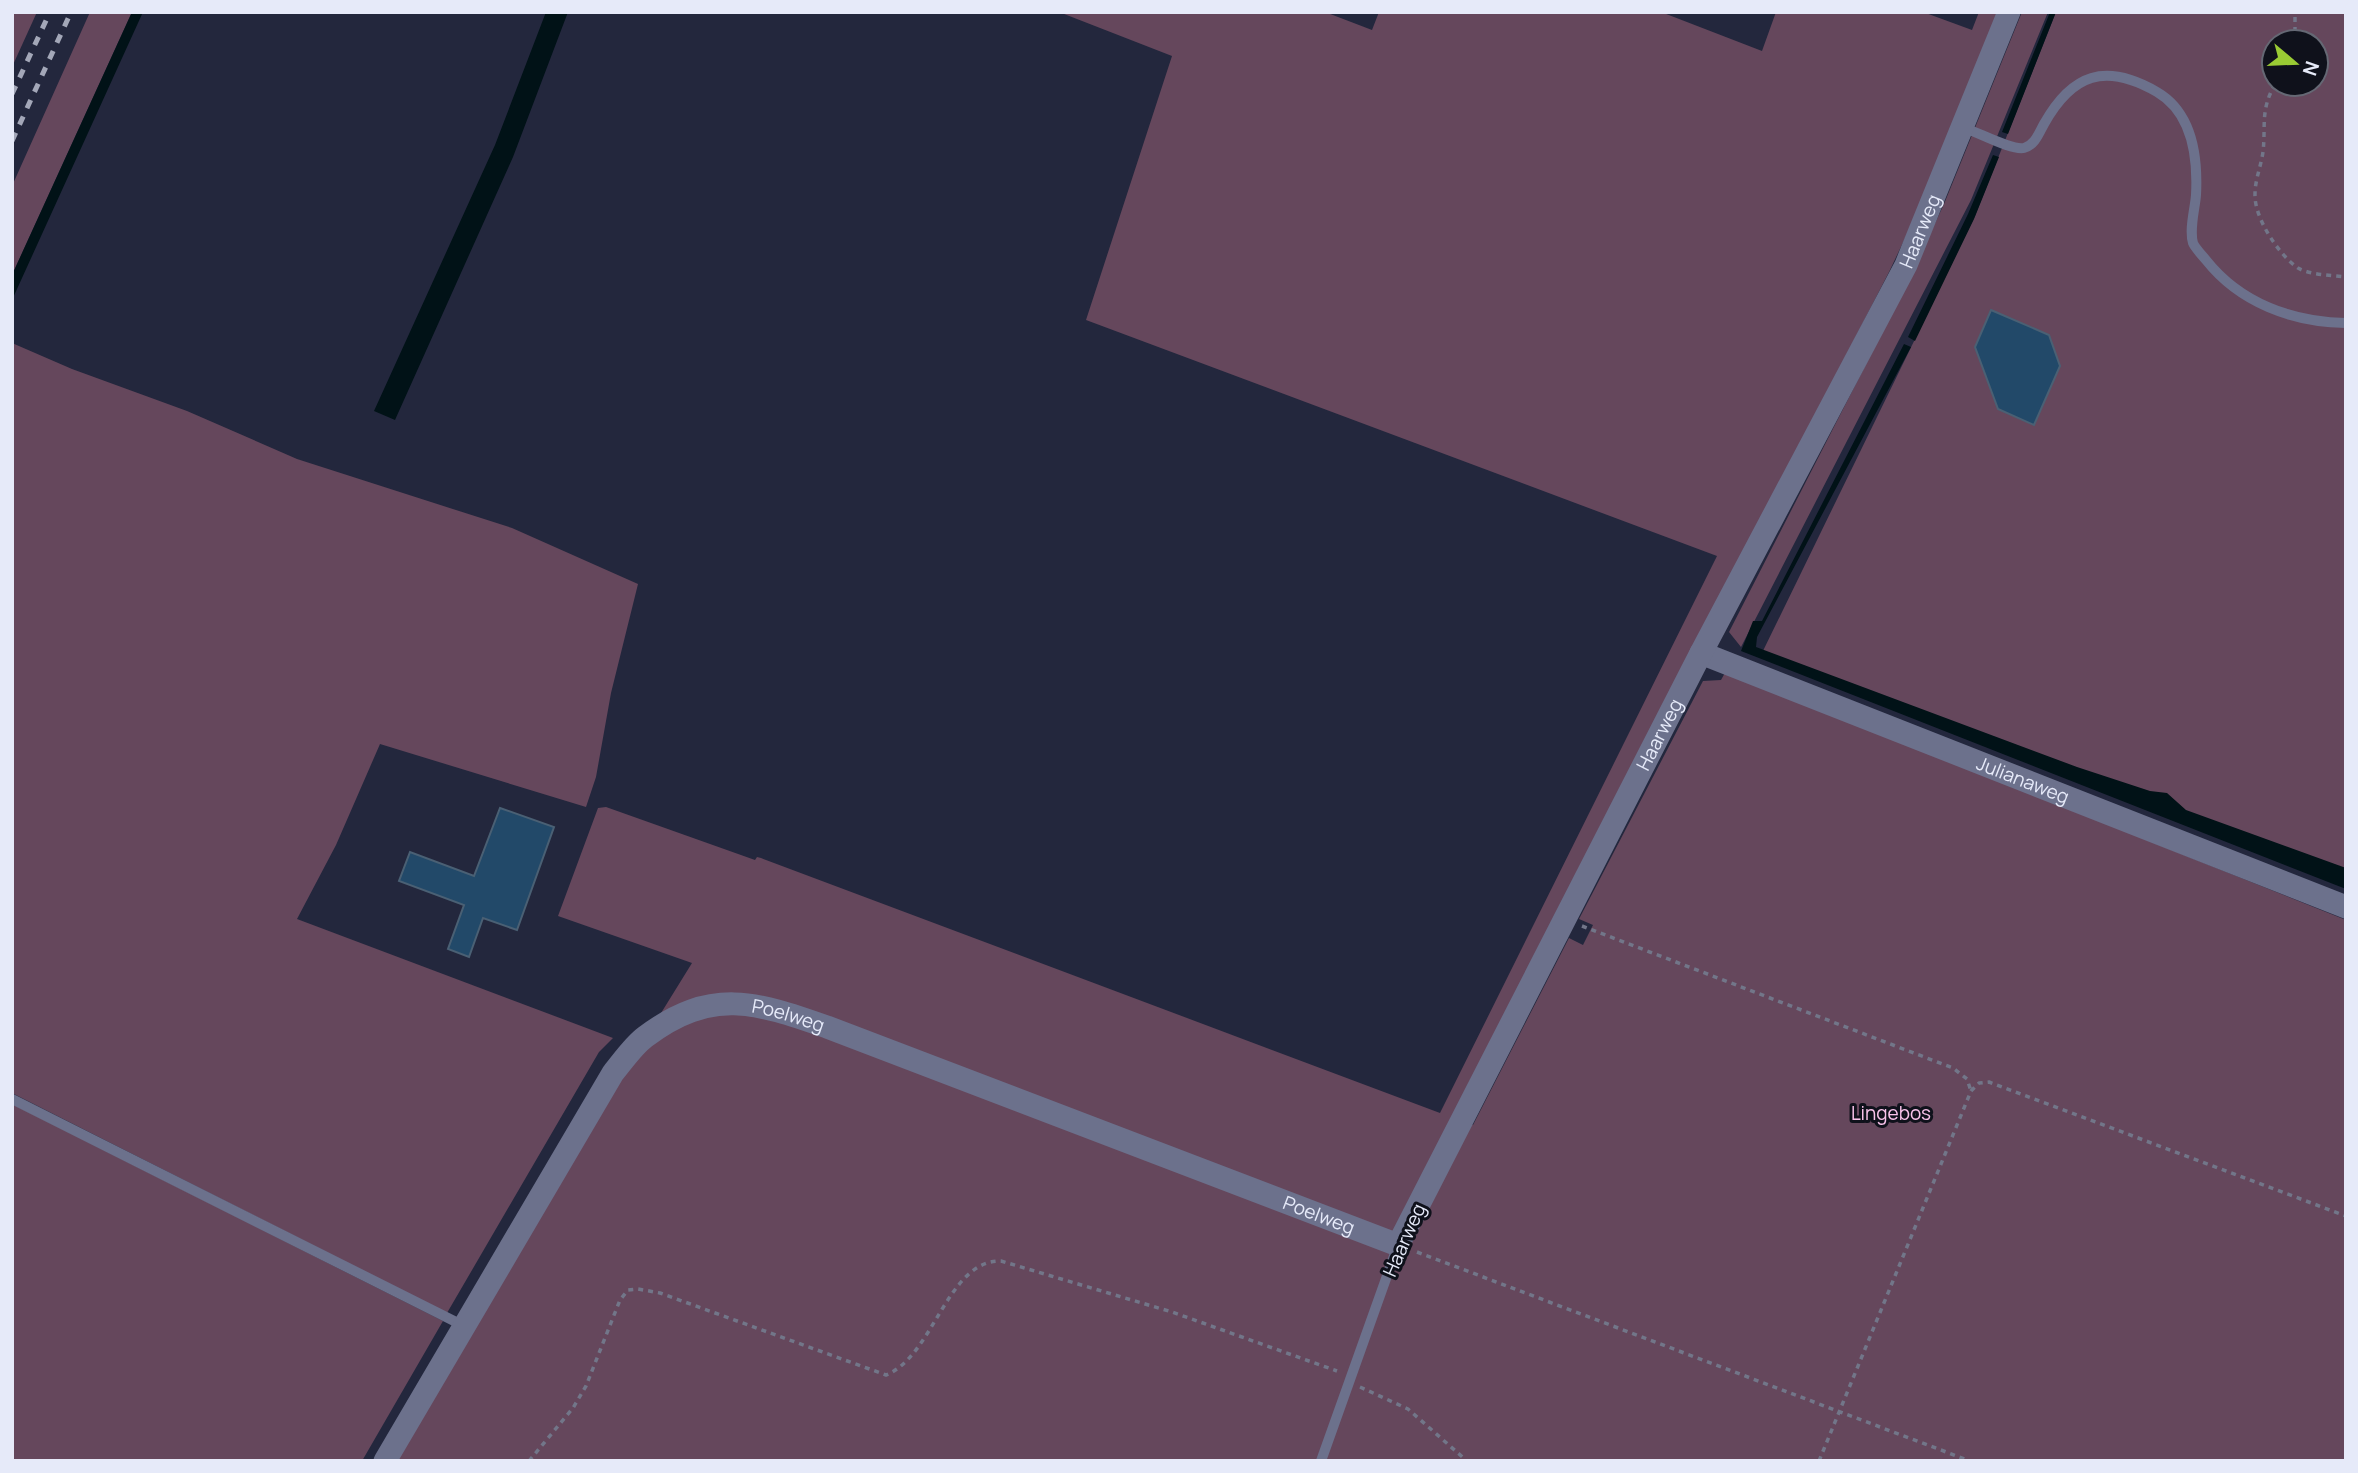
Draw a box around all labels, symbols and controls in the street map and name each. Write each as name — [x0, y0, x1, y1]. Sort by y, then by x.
north arrow — [2260, 28, 2330, 98]
text: N — [2297, 58, 2326, 79]
street label: Haarweg — [1893, 190, 1946, 272]
street label: Haarweg — [1630, 694, 1688, 775]
street label: Julianaweg — [1973, 750, 2073, 810]
street label: Poelweg — [750, 993, 828, 1038]
park label: Lingebos — [1851, 1100, 1931, 1126]
street label: Poelweg — [1279, 1189, 1359, 1240]
street label: Haarweg — [1376, 1199, 1432, 1281]

